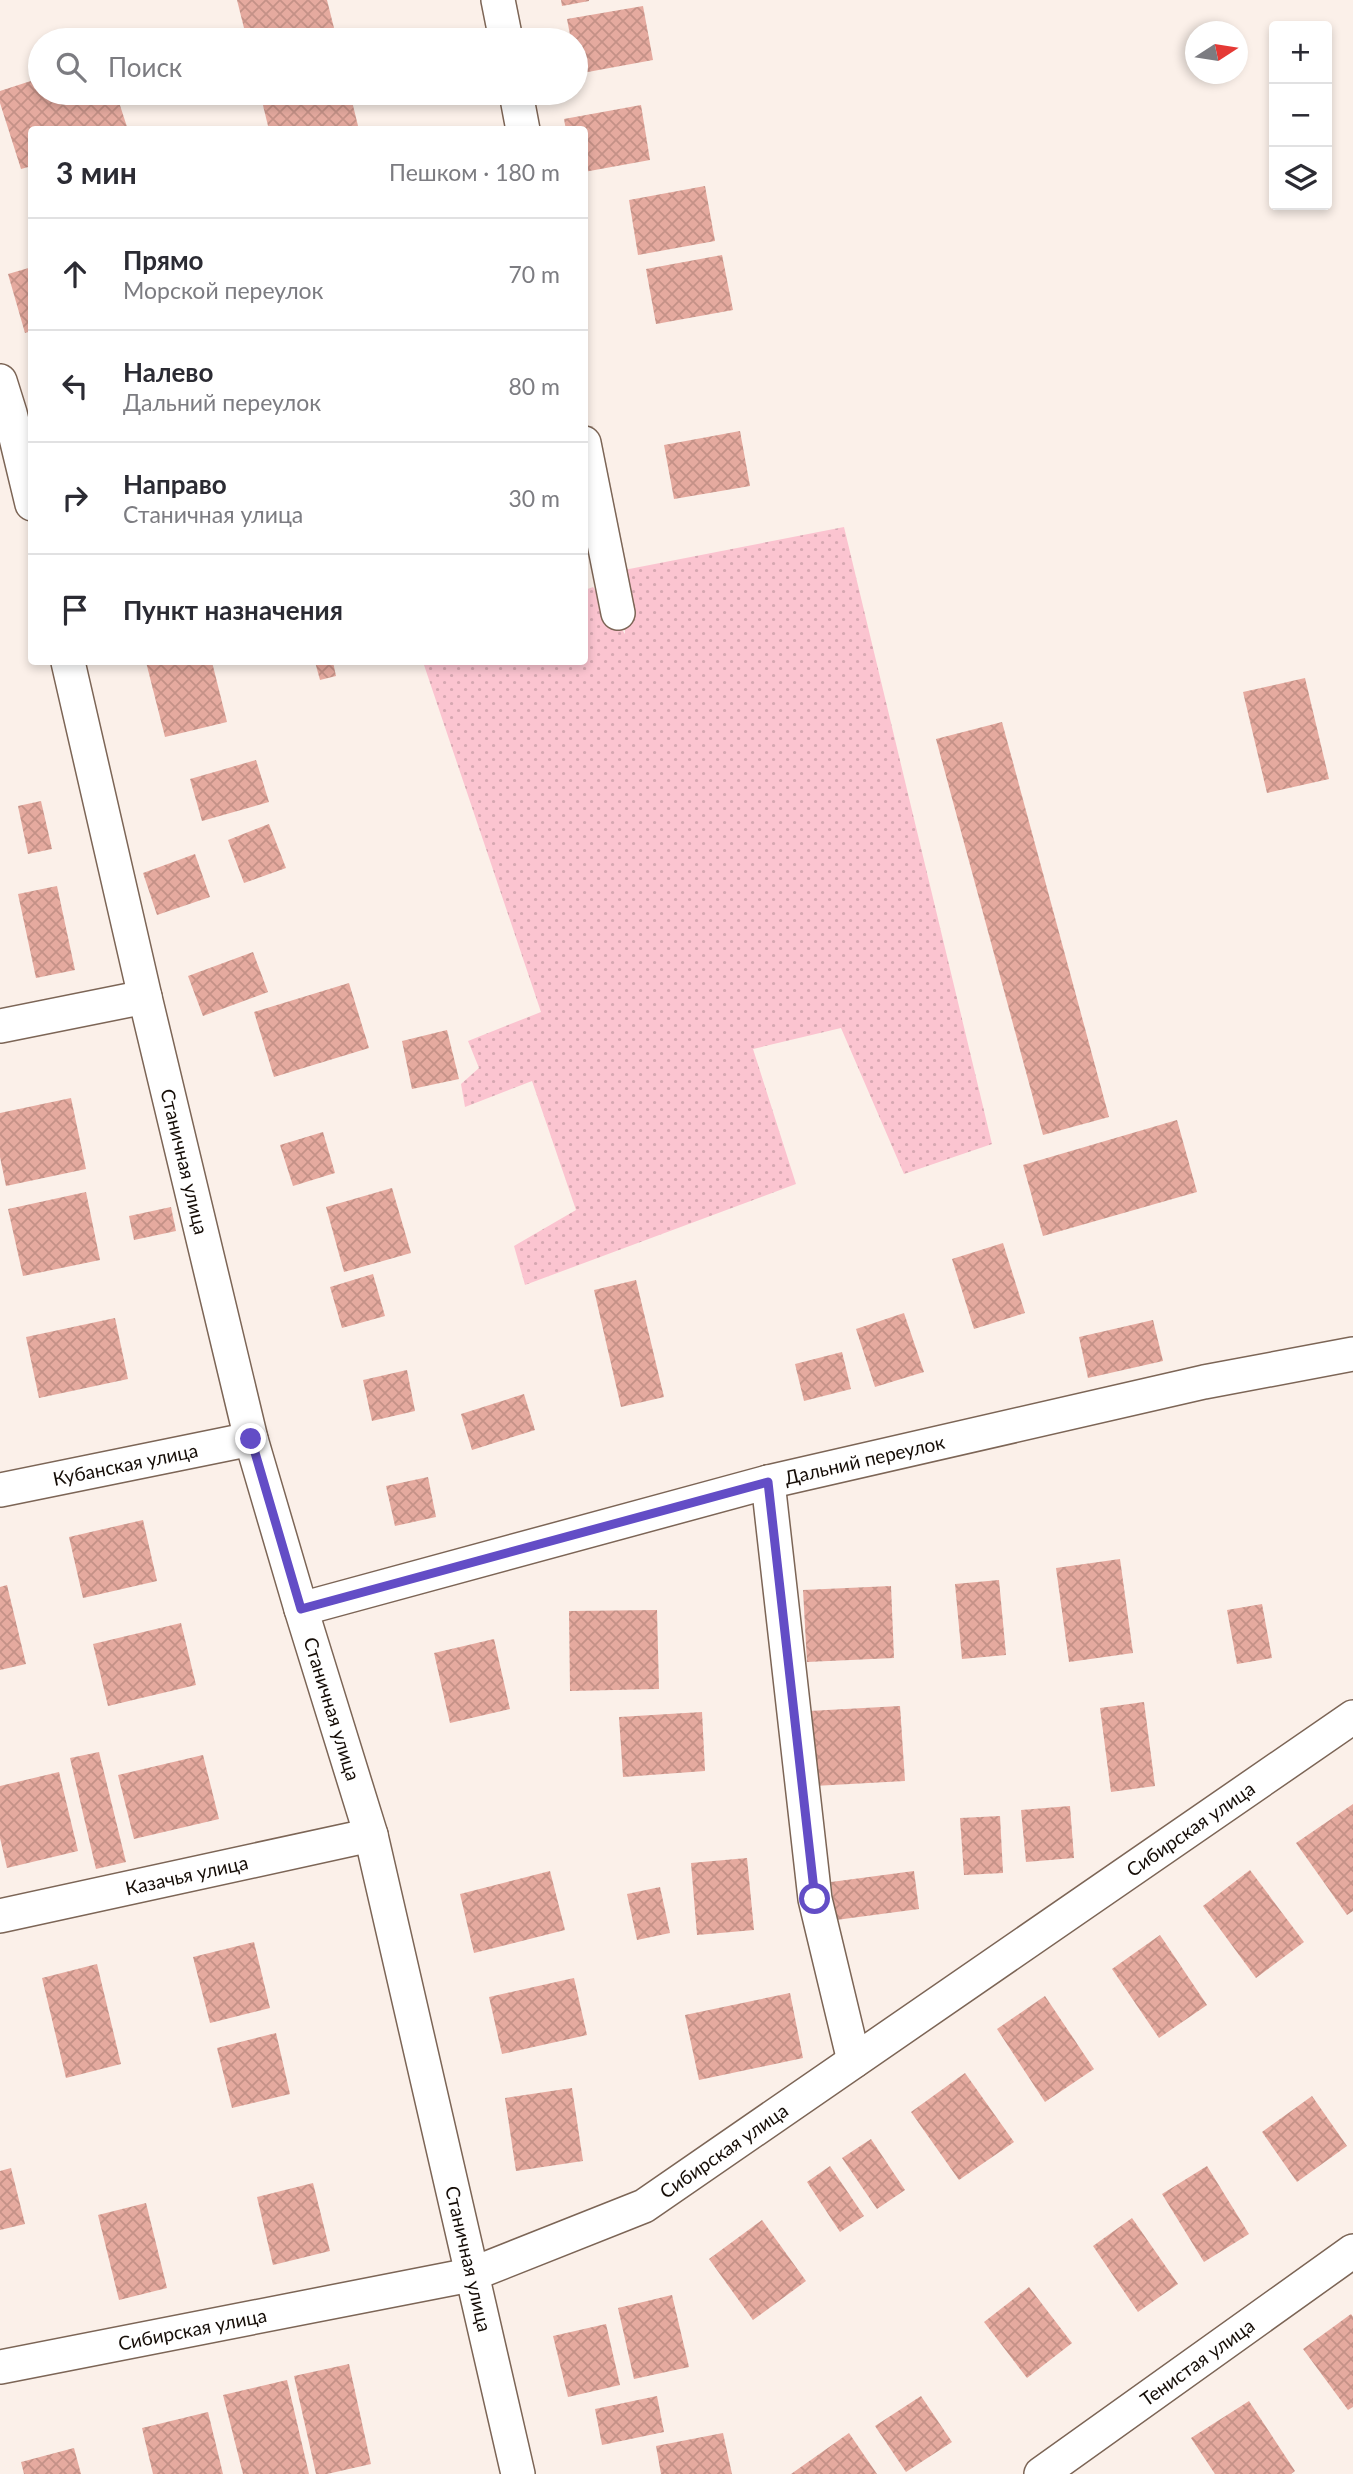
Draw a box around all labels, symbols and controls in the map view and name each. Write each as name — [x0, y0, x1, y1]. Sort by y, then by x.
north arrow — [1185, 21, 1248, 84]
map controls — [1269, 21, 1332, 210]
button: + — [1269, 21, 1332, 84]
search box — [28, 28, 588, 105]
icon: search — [52, 48, 90, 86]
text: Поиск — [108, 51, 182, 83]
button: − — [1269, 84, 1332, 147]
button: layers — [1269, 147, 1332, 210]
text: 3 мин — [56, 154, 137, 190]
text: Пешком · 180 m — [389, 158, 560, 186]
text: Прямо — [123, 244, 204, 276]
icon: ahead — [56, 255, 94, 293]
text: 70 m — [509, 260, 560, 288]
text: Морской переулок — [123, 276, 324, 304]
text: Налево — [123, 356, 213, 388]
icon: left — [56, 367, 94, 405]
text: 80 m — [509, 372, 560, 400]
text: Дальний переулок — [123, 388, 321, 416]
text: Направо — [123, 468, 227, 500]
icon: right — [56, 479, 94, 517]
text: 30 m — [509, 484, 560, 512]
text: Станичная улица — [123, 500, 303, 528]
icon: arrive — [56, 591, 94, 629]
text: Пункт назначения — [123, 594, 343, 626]
street label: Станичная улица — [156, 1086, 214, 1237]
route end — [235, 1423, 266, 1454]
street label: Дальний переулок — [782, 1430, 947, 1489]
street label: Кубанская улица — [51, 1438, 200, 1490]
street label: Станичная улица — [299, 1634, 365, 1783]
street label: Сибирская улица — [1122, 1776, 1259, 1881]
street label: Казачья улица — [123, 1850, 250, 1899]
route start — [799, 1883, 830, 1914]
street label: Сибирская улица — [655, 2098, 792, 2203]
street label: Станичная улица — [441, 2184, 497, 2334]
street label: Сибирская улица — [116, 2303, 268, 2355]
street label: Тенистая улица — [1135, 2313, 1258, 2411]

